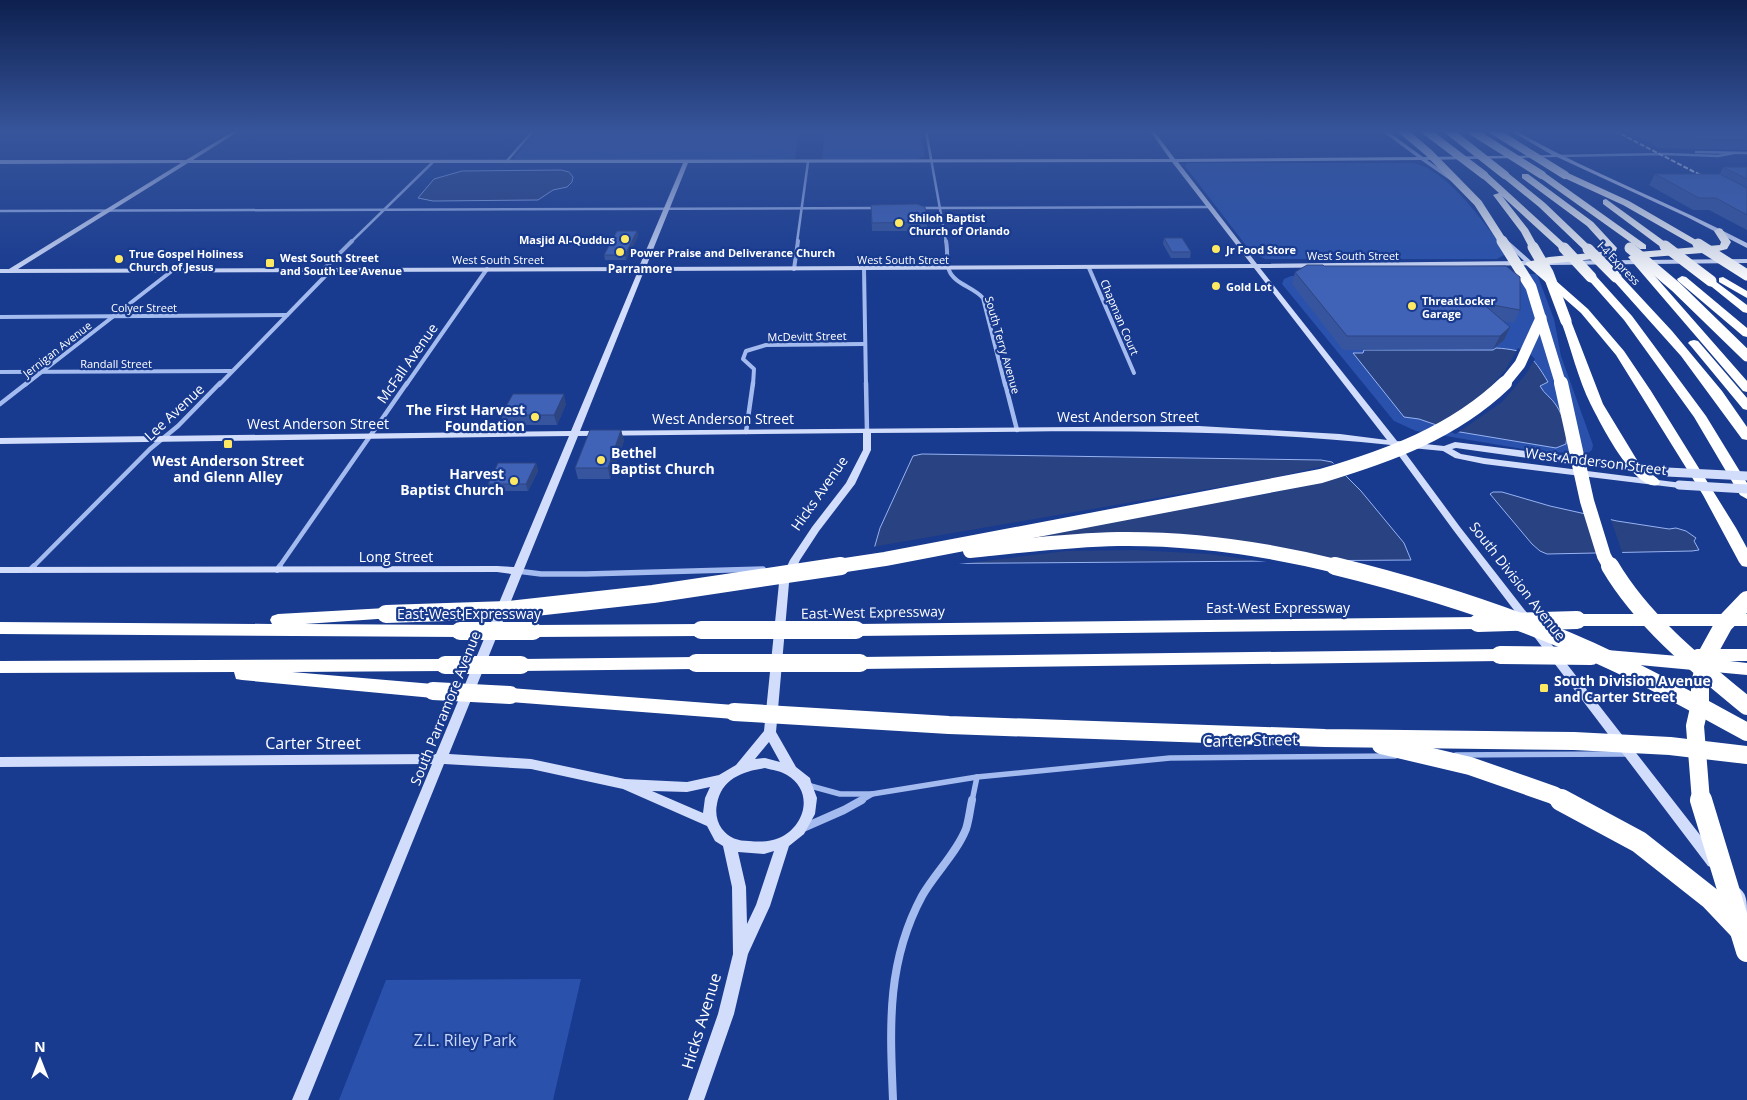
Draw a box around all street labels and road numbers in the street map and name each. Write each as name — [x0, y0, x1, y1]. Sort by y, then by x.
street label: I-4 Express — [1594, 238, 1644, 288]
street label: West South Street — [1307, 248, 1399, 263]
street label: West South Street — [452, 252, 544, 267]
street label: West South Street — [857, 252, 949, 267]
street label: Chapman Court — [1097, 277, 1143, 357]
street label: South Terry Avenue — [982, 294, 1024, 396]
street label: Colyer Street — [111, 300, 177, 315]
street label: Jernigan Avenue — [19, 317, 94, 381]
street label: McFall Avenue — [372, 319, 442, 407]
street label: McDevitt Street — [767, 328, 847, 344]
street label: Randall Street — [80, 356, 152, 371]
street label: Lee Avenue — [140, 379, 208, 445]
street label: West Anderson Street — [1057, 407, 1199, 426]
street label: West Anderson Street — [652, 409, 794, 428]
street label: West Anderson Street — [247, 414, 389, 433]
street label: West Anderson Street — [1524, 443, 1668, 479]
street label: Hicks Avenue — [786, 452, 852, 534]
street label: South Division Avenue — [1466, 518, 1570, 644]
street label: Long Street — [359, 547, 433, 566]
street label: East-West Expressway — [1206, 598, 1351, 617]
street label: East-West Expressway — [801, 601, 946, 623]
street label: East-West Expressway — [397, 604, 542, 623]
street label: South Parramore Avenue — [405, 628, 485, 788]
street label: Carter Street — [1202, 728, 1298, 752]
street label: Carter Street — [265, 732, 361, 754]
street label: Hicks Avenue — [676, 970, 726, 1072]

